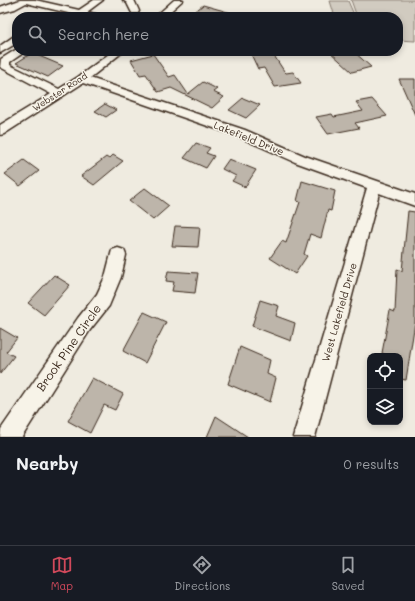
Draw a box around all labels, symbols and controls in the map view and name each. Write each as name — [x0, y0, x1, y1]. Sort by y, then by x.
search box — [12, 12, 403, 56]
icon: search — [26, 23, 48, 45]
text: Search here — [58, 24, 149, 44]
street label: Webster Road — [30, 70, 89, 113]
street label: Lakefield Drive — [212, 118, 286, 158]
street label: West Lakefield Drive — [318, 261, 360, 363]
street label: Brook Pine Circle — [32, 301, 104, 394]
map controls — [367, 353, 403, 425]
button: locate — [367, 353, 403, 389]
button: layers — [367, 389, 403, 425]
text: Nearby — [16, 452, 78, 474]
text: 0 results — [344, 455, 399, 472]
tab: Map — [51, 554, 73, 593]
tab: Directions — [174, 554, 230, 593]
tab: Saved — [332, 554, 364, 593]

